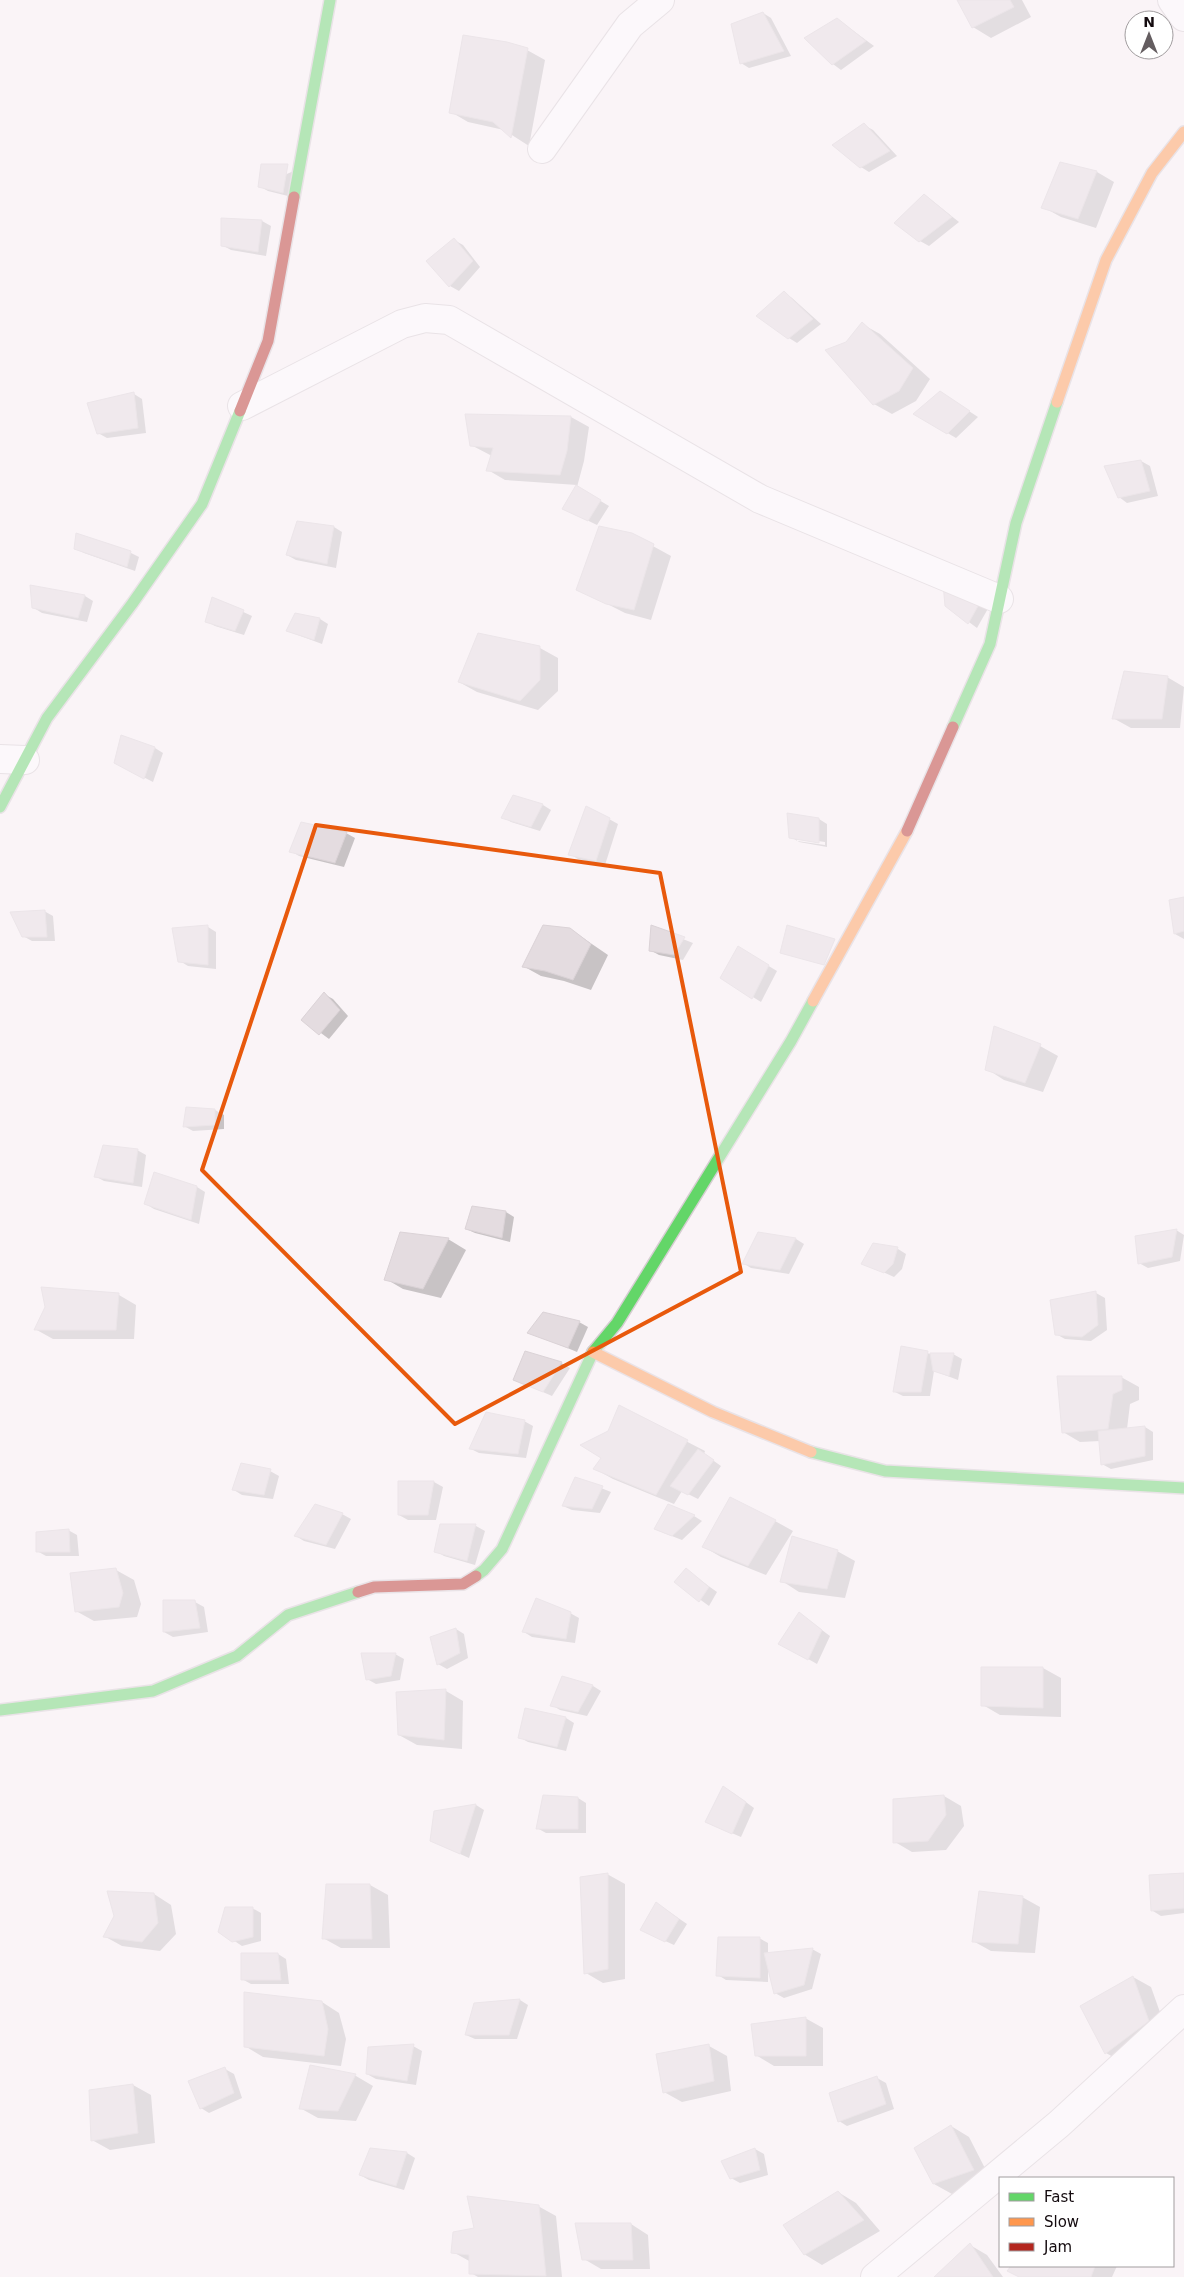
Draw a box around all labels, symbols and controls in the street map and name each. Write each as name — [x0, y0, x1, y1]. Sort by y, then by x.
north arrow — [1124, 10, 1174, 60]
text: N — [1143, 14, 1155, 30]
legend — [999, 2177, 1174, 2267]
text: Fast — [1044, 2188, 1074, 2206]
text: Slow — [1044, 2213, 1079, 2231]
text: Jam — [1043, 2238, 1072, 2256]

